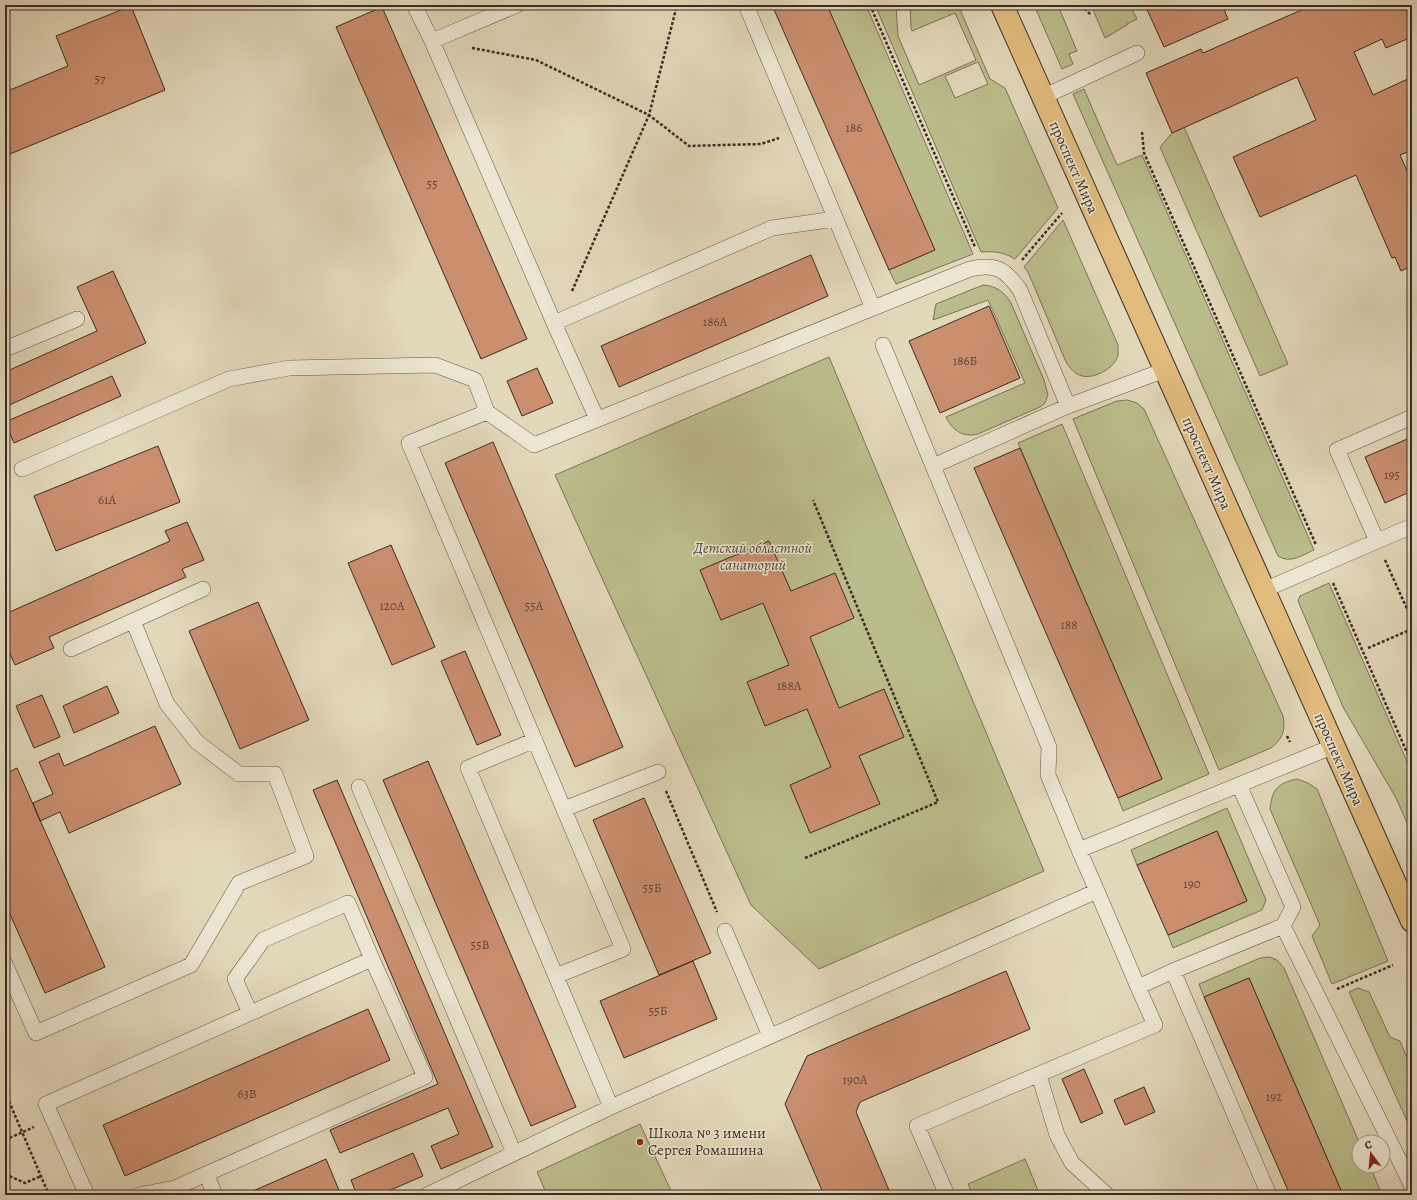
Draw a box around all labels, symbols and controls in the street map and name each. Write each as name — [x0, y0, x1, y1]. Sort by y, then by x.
house number: 57 — [94, 70, 106, 87]
street label: проспект Мира — [1045, 118, 1103, 217]
house number: 186 — [846, 119, 862, 136]
house number: 55 — [426, 175, 438, 192]
house number: 186А — [703, 313, 728, 330]
house number: 186Б — [953, 352, 977, 369]
street label: проспект Мира — [1178, 414, 1236, 513]
house number: 195 — [1384, 466, 1400, 483]
house number: 61А — [98, 491, 116, 508]
park label: Детский областной санаторий — [693, 538, 812, 575]
house number: 120А — [379, 597, 405, 614]
house number: 55А — [525, 597, 544, 614]
house number: 188 — [1060, 616, 1078, 633]
house number: 188А — [777, 677, 802, 694]
street label: проспект Мира — [1310, 710, 1368, 809]
house number: 190 — [1183, 875, 1201, 892]
house number: 55Б — [643, 879, 661, 896]
house number: 55В — [471, 936, 490, 953]
house number: 55Б — [649, 1002, 667, 1019]
house number: 190А — [843, 1071, 868, 1088]
house number: 63В — [237, 1085, 257, 1102]
house number: 192 — [1266, 1088, 1282, 1105]
place label: Школа № 3 имени Сергея Ромашина — [648, 1123, 766, 1160]
north arrow — [1351, 1134, 1391, 1174]
marker: Школа № 3 имени Сергея Ромашина — [635, 1137, 645, 1147]
text: С — [1363, 1137, 1374, 1153]

